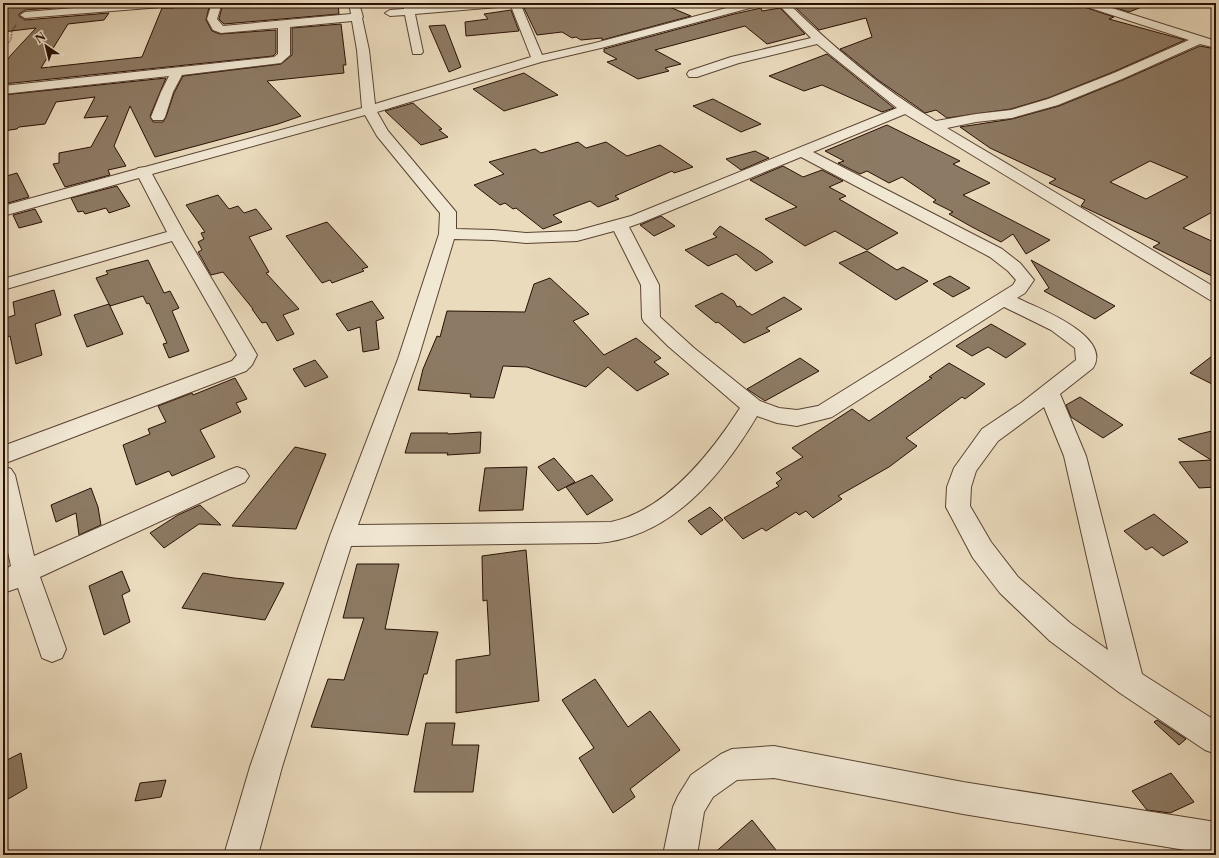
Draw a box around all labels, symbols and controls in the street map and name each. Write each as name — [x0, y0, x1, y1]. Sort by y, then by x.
north arrow — [26, 26, 66, 66]
text: N — [32, 29, 49, 46]

